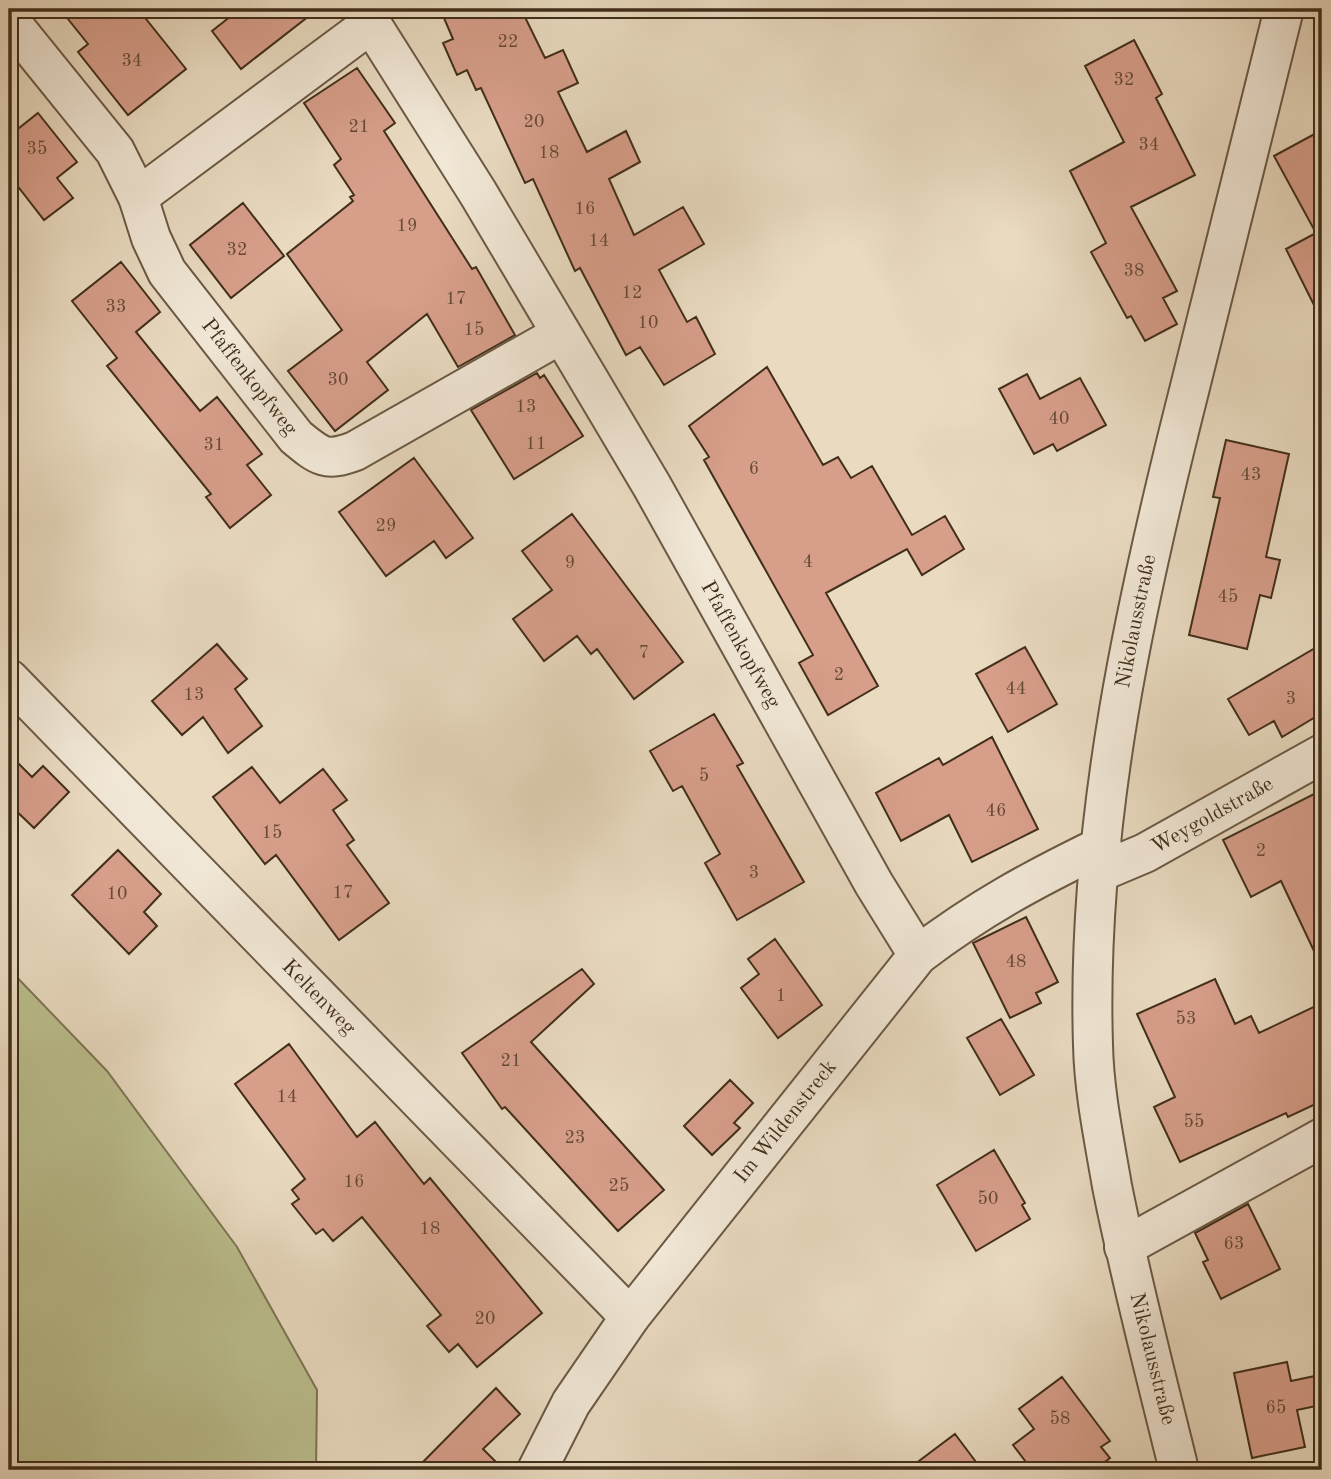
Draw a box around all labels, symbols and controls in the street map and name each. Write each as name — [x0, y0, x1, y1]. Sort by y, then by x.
house number: 22 — [498, 33, 518, 51]
house number: 34 — [122, 52, 142, 70]
house number: 32 — [1114, 71, 1134, 89]
house number: 20 — [524, 113, 544, 131]
house number: 21 — [349, 118, 369, 136]
house number: 34 — [1139, 136, 1159, 154]
house number: 35 — [27, 140, 47, 158]
house number: 18 — [539, 144, 559, 162]
house number: 16 — [575, 200, 595, 218]
house number: 19 — [397, 217, 417, 235]
house number: 14 — [589, 232, 609, 250]
house number: 32 — [227, 241, 247, 259]
house number: 38 — [1124, 262, 1144, 280]
house number: 12 — [622, 284, 642, 302]
house number: 17 — [446, 290, 466, 308]
house number: 33 — [106, 298, 126, 316]
house number: 10 — [638, 314, 658, 332]
street label: Pfaffenkopfweg — [197, 315, 302, 440]
house number: 15 — [464, 321, 484, 339]
house number: 30 — [328, 371, 348, 389]
house number: 13 — [516, 398, 536, 416]
house number: 40 — [1049, 410, 1069, 428]
house number: 11 — [526, 435, 546, 453]
house number: 31 — [204, 436, 224, 454]
house number: 6 — [749, 460, 759, 478]
house number: 43 — [1241, 466, 1261, 484]
house number: 29 — [376, 517, 396, 535]
house number: 4 — [803, 553, 813, 571]
street label: Nikolausstraße — [1113, 553, 1160, 690]
house number: 9 — [565, 554, 575, 572]
street label: Pfaffenkopfweg — [697, 578, 785, 712]
house number: 45 — [1218, 588, 1238, 606]
house number: 7 — [639, 644, 649, 662]
house number: 2 — [834, 666, 844, 684]
house number: 44 — [1006, 680, 1026, 698]
house number: 13 — [184, 686, 204, 704]
house number: 3 — [1286, 690, 1296, 708]
house number: 5 — [699, 767, 709, 785]
street label: Weygoldstraße — [1148, 773, 1277, 858]
house number: 46 — [986, 802, 1006, 820]
house number: 15 — [262, 824, 282, 842]
house number: 2 — [1256, 842, 1266, 860]
house number: 3 — [749, 864, 759, 882]
house number: 17 — [333, 884, 353, 902]
house number: 10 — [107, 885, 127, 903]
house number: 48 — [1006, 953, 1026, 971]
street label: Keltenweg — [278, 955, 360, 1039]
house number: 1 — [776, 987, 786, 1005]
house number: 53 — [1176, 1010, 1196, 1028]
house number: 21 — [501, 1052, 521, 1070]
street label: Im Wildenstreck — [730, 1056, 841, 1187]
house number: 14 — [277, 1088, 297, 1106]
house number: 55 — [1184, 1113, 1204, 1131]
house number: 23 — [565, 1129, 585, 1147]
house number: 16 — [344, 1173, 364, 1191]
house number: 25 — [609, 1177, 629, 1195]
house number: 50 — [978, 1190, 998, 1208]
house number: 18 — [420, 1220, 440, 1238]
house number: 63 — [1224, 1235, 1244, 1253]
street label: Nikolausstraße — [1125, 1291, 1179, 1427]
house number: 20 — [475, 1310, 495, 1328]
house number: 65 — [1266, 1399, 1286, 1417]
house number: 58 — [1050, 1410, 1070, 1428]

